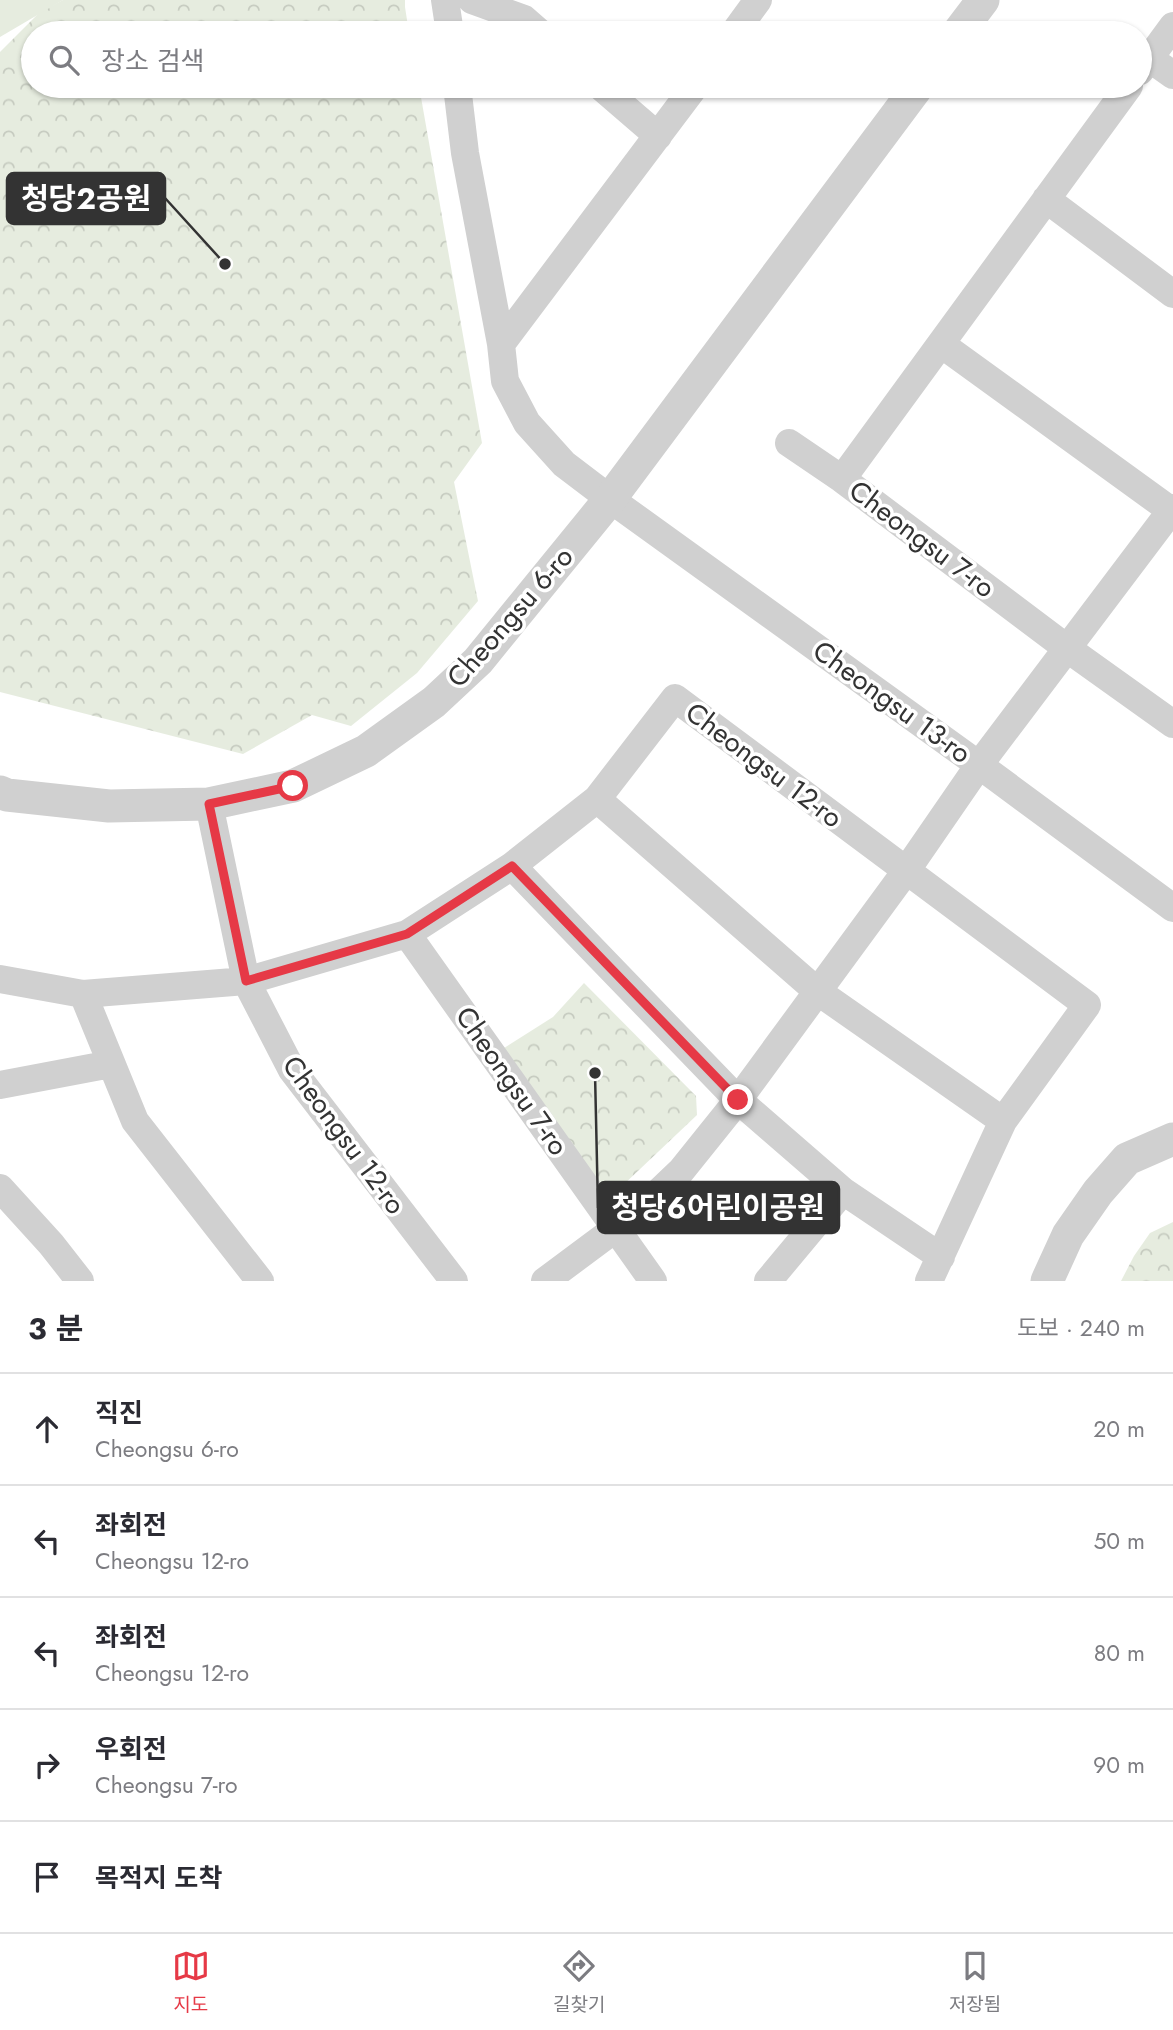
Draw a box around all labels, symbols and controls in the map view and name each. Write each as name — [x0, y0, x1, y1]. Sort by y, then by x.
search box — [21, 21, 1152, 98]
icon: search — [45, 41, 83, 79]
text: 장소 검색 — [101, 42, 204, 80]
callout: 청당2공원 — [7, 173, 165, 224]
text: 청당2공원 — [21, 177, 151, 220]
street label: Cheongsu 7-ro — [840, 470, 1004, 608]
street label: Cheongsu 6-ro — [437, 537, 583, 697]
street label: Cheongsu 13-ro — [804, 630, 980, 774]
street label: Cheongsu 12-ro — [677, 692, 851, 838]
route start — [277, 770, 308, 801]
street label: Cheongsu 7-ro — [445, 998, 579, 1164]
street label: Cheongsu 12-ro — [272, 1047, 416, 1223]
route end — [722, 1084, 753, 1115]
callout: 청당6어린이공원 — [598, 1182, 839, 1233]
text: 청당6어린이공원 — [611, 1186, 825, 1229]
text: 3 분 — [28, 1307, 83, 1350]
text: 도보 · 240 m — [1017, 1311, 1145, 1345]
text: 직진 — [95, 1394, 143, 1432]
icon: ahead — [28, 1410, 66, 1448]
text: 20 m — [1093, 1412, 1145, 1446]
text: Cheongsu 6-ro — [95, 1432, 239, 1466]
text: 좌회전 — [95, 1506, 167, 1544]
icon: left — [28, 1522, 66, 1560]
text: 50 m — [1093, 1524, 1145, 1558]
text: Cheongsu 12-ro — [95, 1544, 249, 1578]
text: 좌회전 — [95, 1618, 167, 1656]
icon: left — [28, 1634, 66, 1672]
text: 80 m — [1094, 1636, 1145, 1670]
text: Cheongsu 12-ro — [95, 1656, 249, 1690]
text: 우회전 — [95, 1730, 167, 1768]
icon: right — [28, 1746, 66, 1784]
text: 90 m — [1093, 1748, 1145, 1782]
text: Cheongsu 7-ro — [95, 1768, 238, 1802]
icon: arrive — [28, 1858, 66, 1896]
text: 목적지 도착 — [95, 1859, 222, 1897]
tab: 지도 — [172, 1947, 210, 2018]
tab: 길찾기 — [553, 1947, 605, 2018]
tab: 저장됨 — [949, 1947, 1001, 2018]

